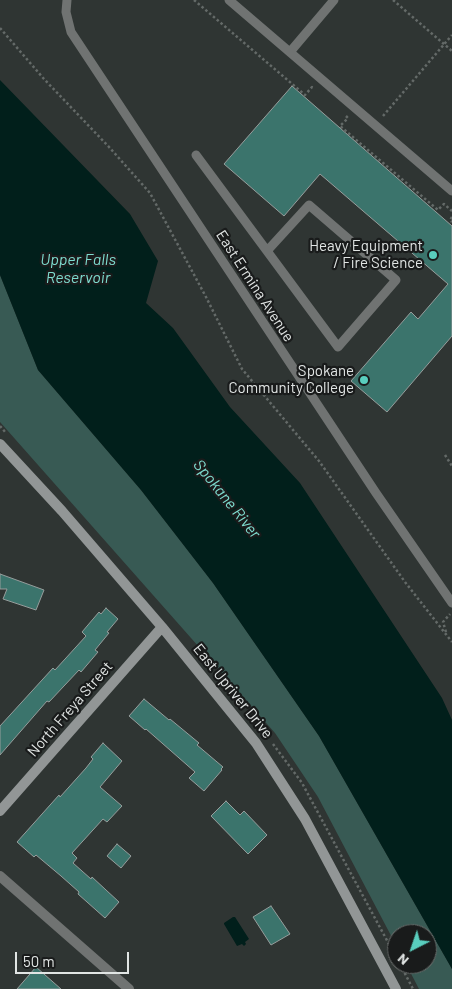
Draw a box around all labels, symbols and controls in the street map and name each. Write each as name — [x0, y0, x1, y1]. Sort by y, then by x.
street label: East Ermina Avenue — [212, 227, 298, 345]
place label: Heavy Equipment / Fire Science — [309, 237, 423, 272]
marker: Heavy Equipment / Fire Science — [427, 249, 439, 261]
water label: Upper Falls Reservoir — [40, 250, 116, 288]
place label: Spokane Community College — [228, 362, 354, 397]
marker: Spokane Community College — [358, 374, 370, 386]
water label: Spokane River — [189, 456, 265, 542]
street label: East Upriver Drive — [189, 640, 277, 742]
street label: North Freya Street — [24, 658, 116, 760]
north arrow — [387, 924, 437, 974]
scale bar — [18, 942, 131, 974]
text: N — [393, 950, 412, 969]
text: 50 m — [23, 952, 55, 970]

